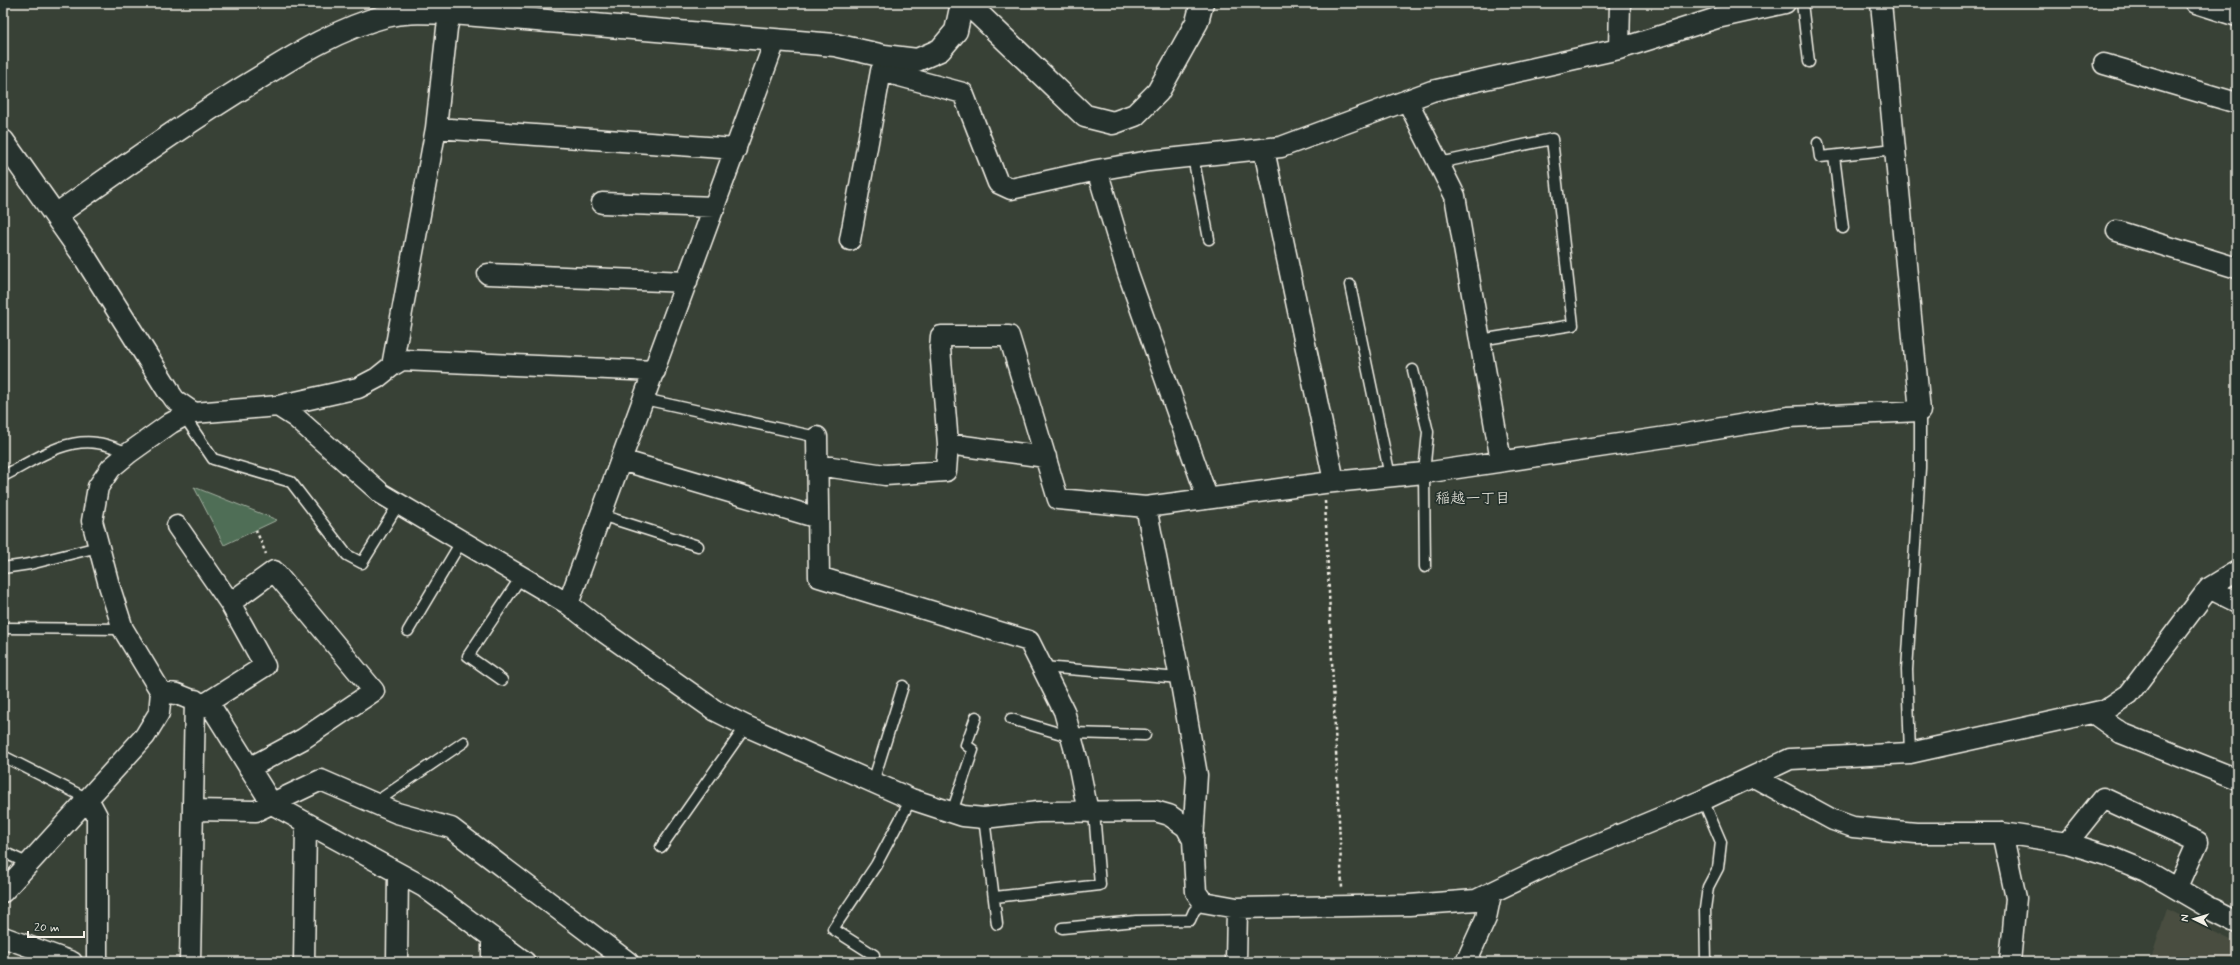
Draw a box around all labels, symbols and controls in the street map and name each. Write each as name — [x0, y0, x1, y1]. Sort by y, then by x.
district label: 稲越一丁目 — [1435, 489, 1511, 509]
north arrow — [2174, 899, 2214, 939]
scale bar — [28, 913, 84, 939]
text: N — [2178, 914, 2192, 922]
text: 20 m — [34, 920, 60, 936]

